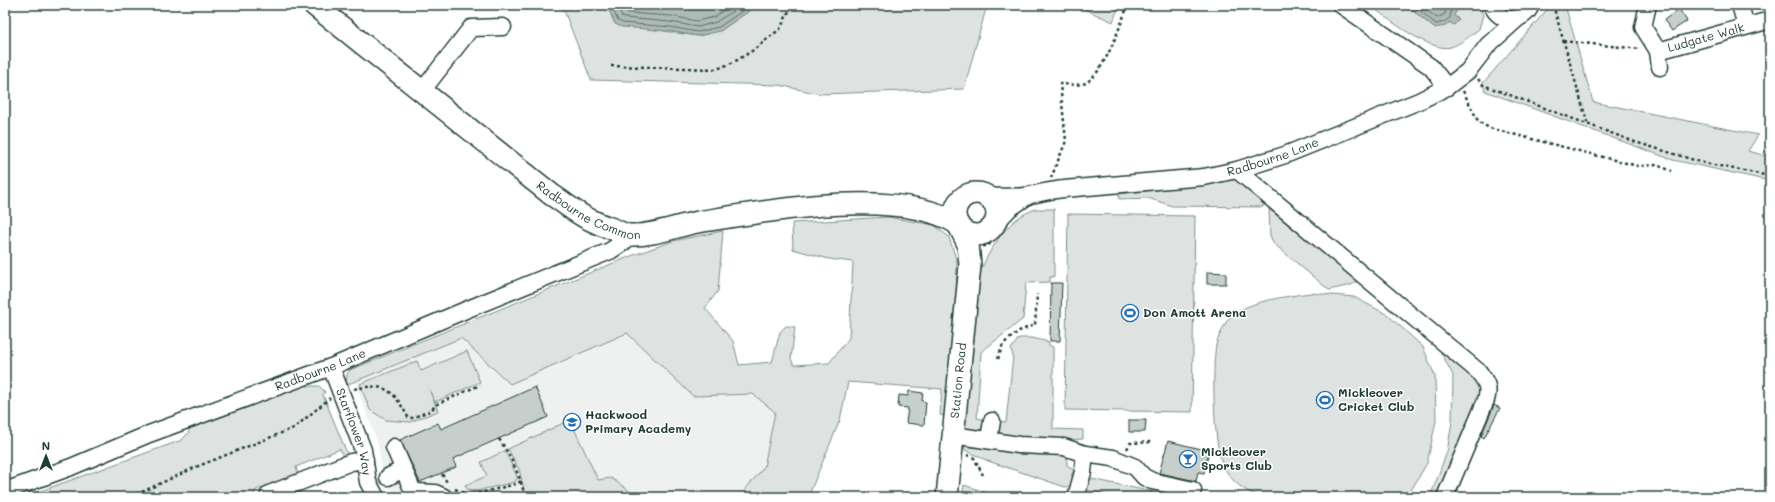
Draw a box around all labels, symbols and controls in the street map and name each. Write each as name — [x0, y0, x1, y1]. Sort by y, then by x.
street label: Ludgate Walk — [1666, 18, 1746, 55]
street label: Radbourne Lane — [1225, 133, 1321, 179]
street label: Radbourne Common — [534, 177, 641, 242]
sports icon: Don Amott Arena — [1120, 303, 1140, 323]
place label: Don Amott Arena — [1143, 304, 1246, 320]
street label: Station Road — [946, 341, 969, 419]
street label: Radbourne Lane — [273, 344, 368, 394]
place label: Mickleover Cricket Club — [1338, 384, 1415, 414]
street label: Starflower Way — [333, 386, 376, 476]
sports icon: Mickleover Cricket Club — [1315, 390, 1335, 410]
place label: Hackwood Primary Academy — [585, 406, 692, 436]
school or university icon: Hackwood Primary Academy — [562, 412, 582, 432]
north arrow — [26, 436, 66, 476]
text: N — [42, 438, 50, 453]
place label: Mickleover Sports Club — [1201, 443, 1272, 473]
bar icon: Mickleover Sports Club — [1178, 449, 1198, 469]

